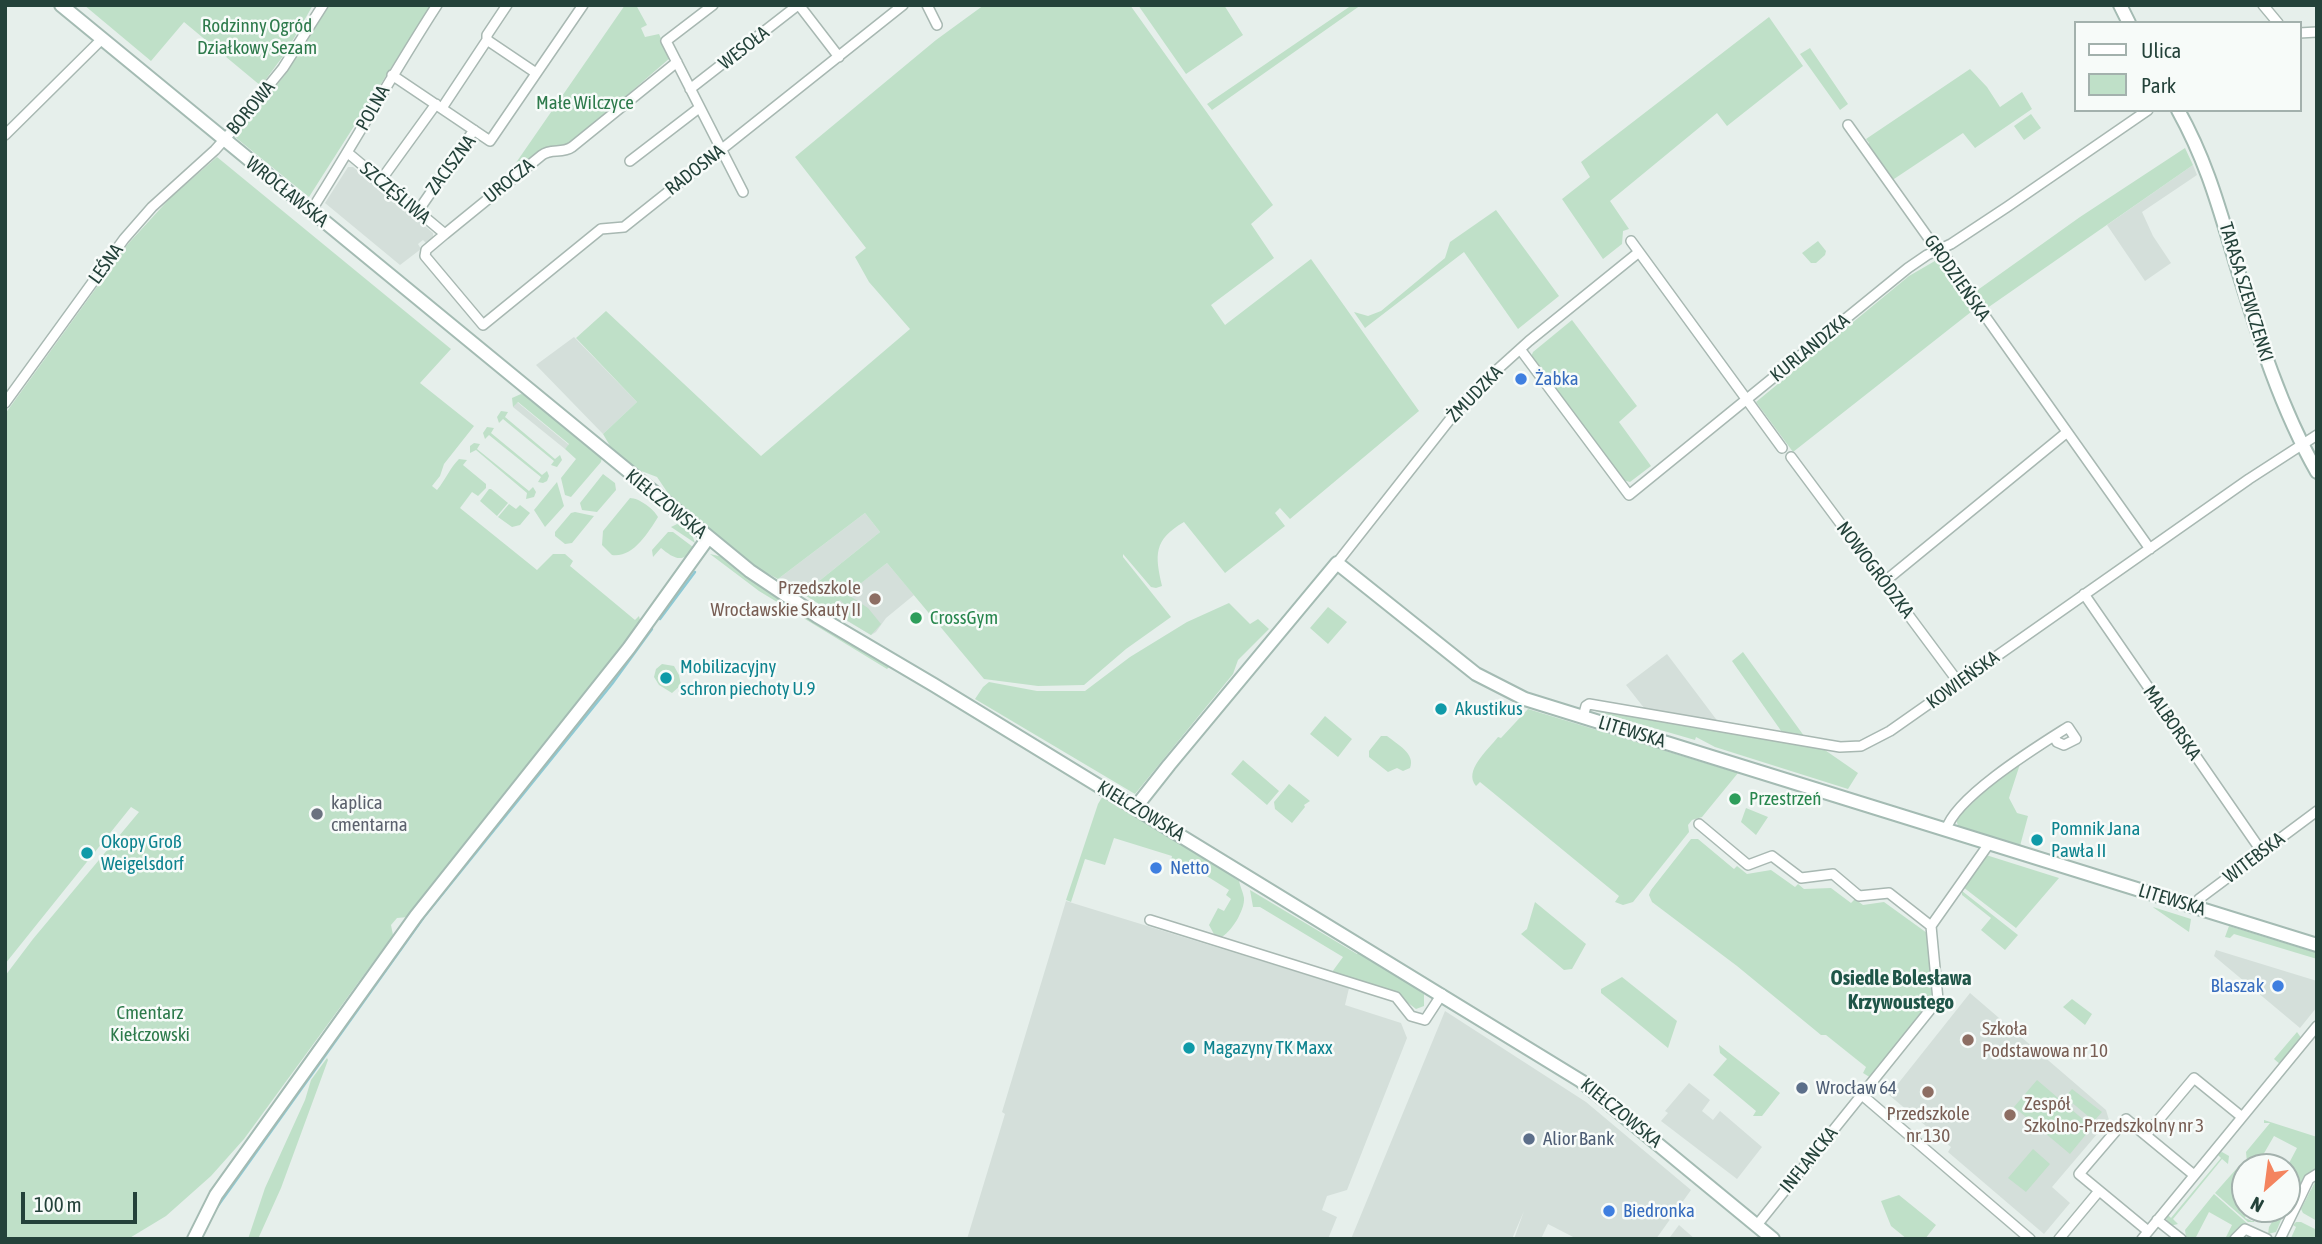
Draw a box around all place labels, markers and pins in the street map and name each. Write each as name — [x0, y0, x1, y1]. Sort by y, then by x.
place label: Żabka — [1535, 368, 1579, 390]
marker: Żabka — [1513, 371, 1529, 387]
place label: Przedszkole Wrocławskie Skauty II — [710, 577, 861, 621]
marker: Przedszkole Wrocławskie Skauty II — [867, 591, 883, 607]
place label: CrossGym — [930, 607, 998, 629]
marker: CrossGym — [908, 610, 924, 626]
place label: Mobilizacyjny schron piechoty U.9 — [680, 656, 815, 700]
marker: Mobilizacyjny schron piechoty U.9 — [658, 670, 674, 686]
place label: Akustikus — [1455, 698, 1523, 720]
marker: Akustikus — [1433, 701, 1449, 717]
place label: Przestrzeń — [1749, 788, 1821, 810]
marker: Przestrzeń — [1727, 791, 1743, 807]
place label: kaplica cmentarna — [331, 792, 408, 836]
marker: kaplica cmentarna — [309, 806, 325, 822]
place label: Pomnik Jana Pawła II — [2051, 818, 2140, 862]
place label: Okopy Groß Weigelsdorf — [101, 831, 184, 875]
marker: Pomnik Jana Pawła II — [2029, 832, 2045, 848]
marker: Okopy Groß Weigelsdorf — [79, 845, 95, 861]
place label: Netto — [1170, 857, 1210, 879]
marker: Netto — [1148, 860, 1164, 876]
place label: Blaszak — [2210, 975, 2264, 997]
marker: Blaszak — [2270, 978, 2286, 994]
place label: Szkoła Podstawowa nr 10 — [1982, 1018, 2108, 1062]
marker: Szkoła Podstawowa nr 10 — [1960, 1032, 1976, 1048]
place label: Magazyny TK Maxx — [1203, 1037, 1333, 1059]
marker: Magazyny TK Maxx — [1181, 1040, 1197, 1056]
place label: Wrocław 64 — [1816, 1077, 1897, 1099]
marker: Wrocław 64 — [1794, 1080, 1810, 1096]
marker: Przedszkole nr 130 — [1920, 1084, 1936, 1100]
place label: Zespół Szkolno-Przedszkolny nr 3 — [2024, 1093, 2204, 1137]
place label: Przedszkole nr 130 — [1886, 1103, 1970, 1147]
marker: Zespół Szkolno-Przedszkolny nr 3 — [2002, 1107, 2018, 1123]
place label: Alior Bank — [1543, 1128, 1614, 1150]
marker: Alior Bank — [1521, 1131, 1537, 1147]
place label: Biedronka — [1623, 1200, 1695, 1222]
marker: Biedronka — [1601, 1203, 1617, 1219]

